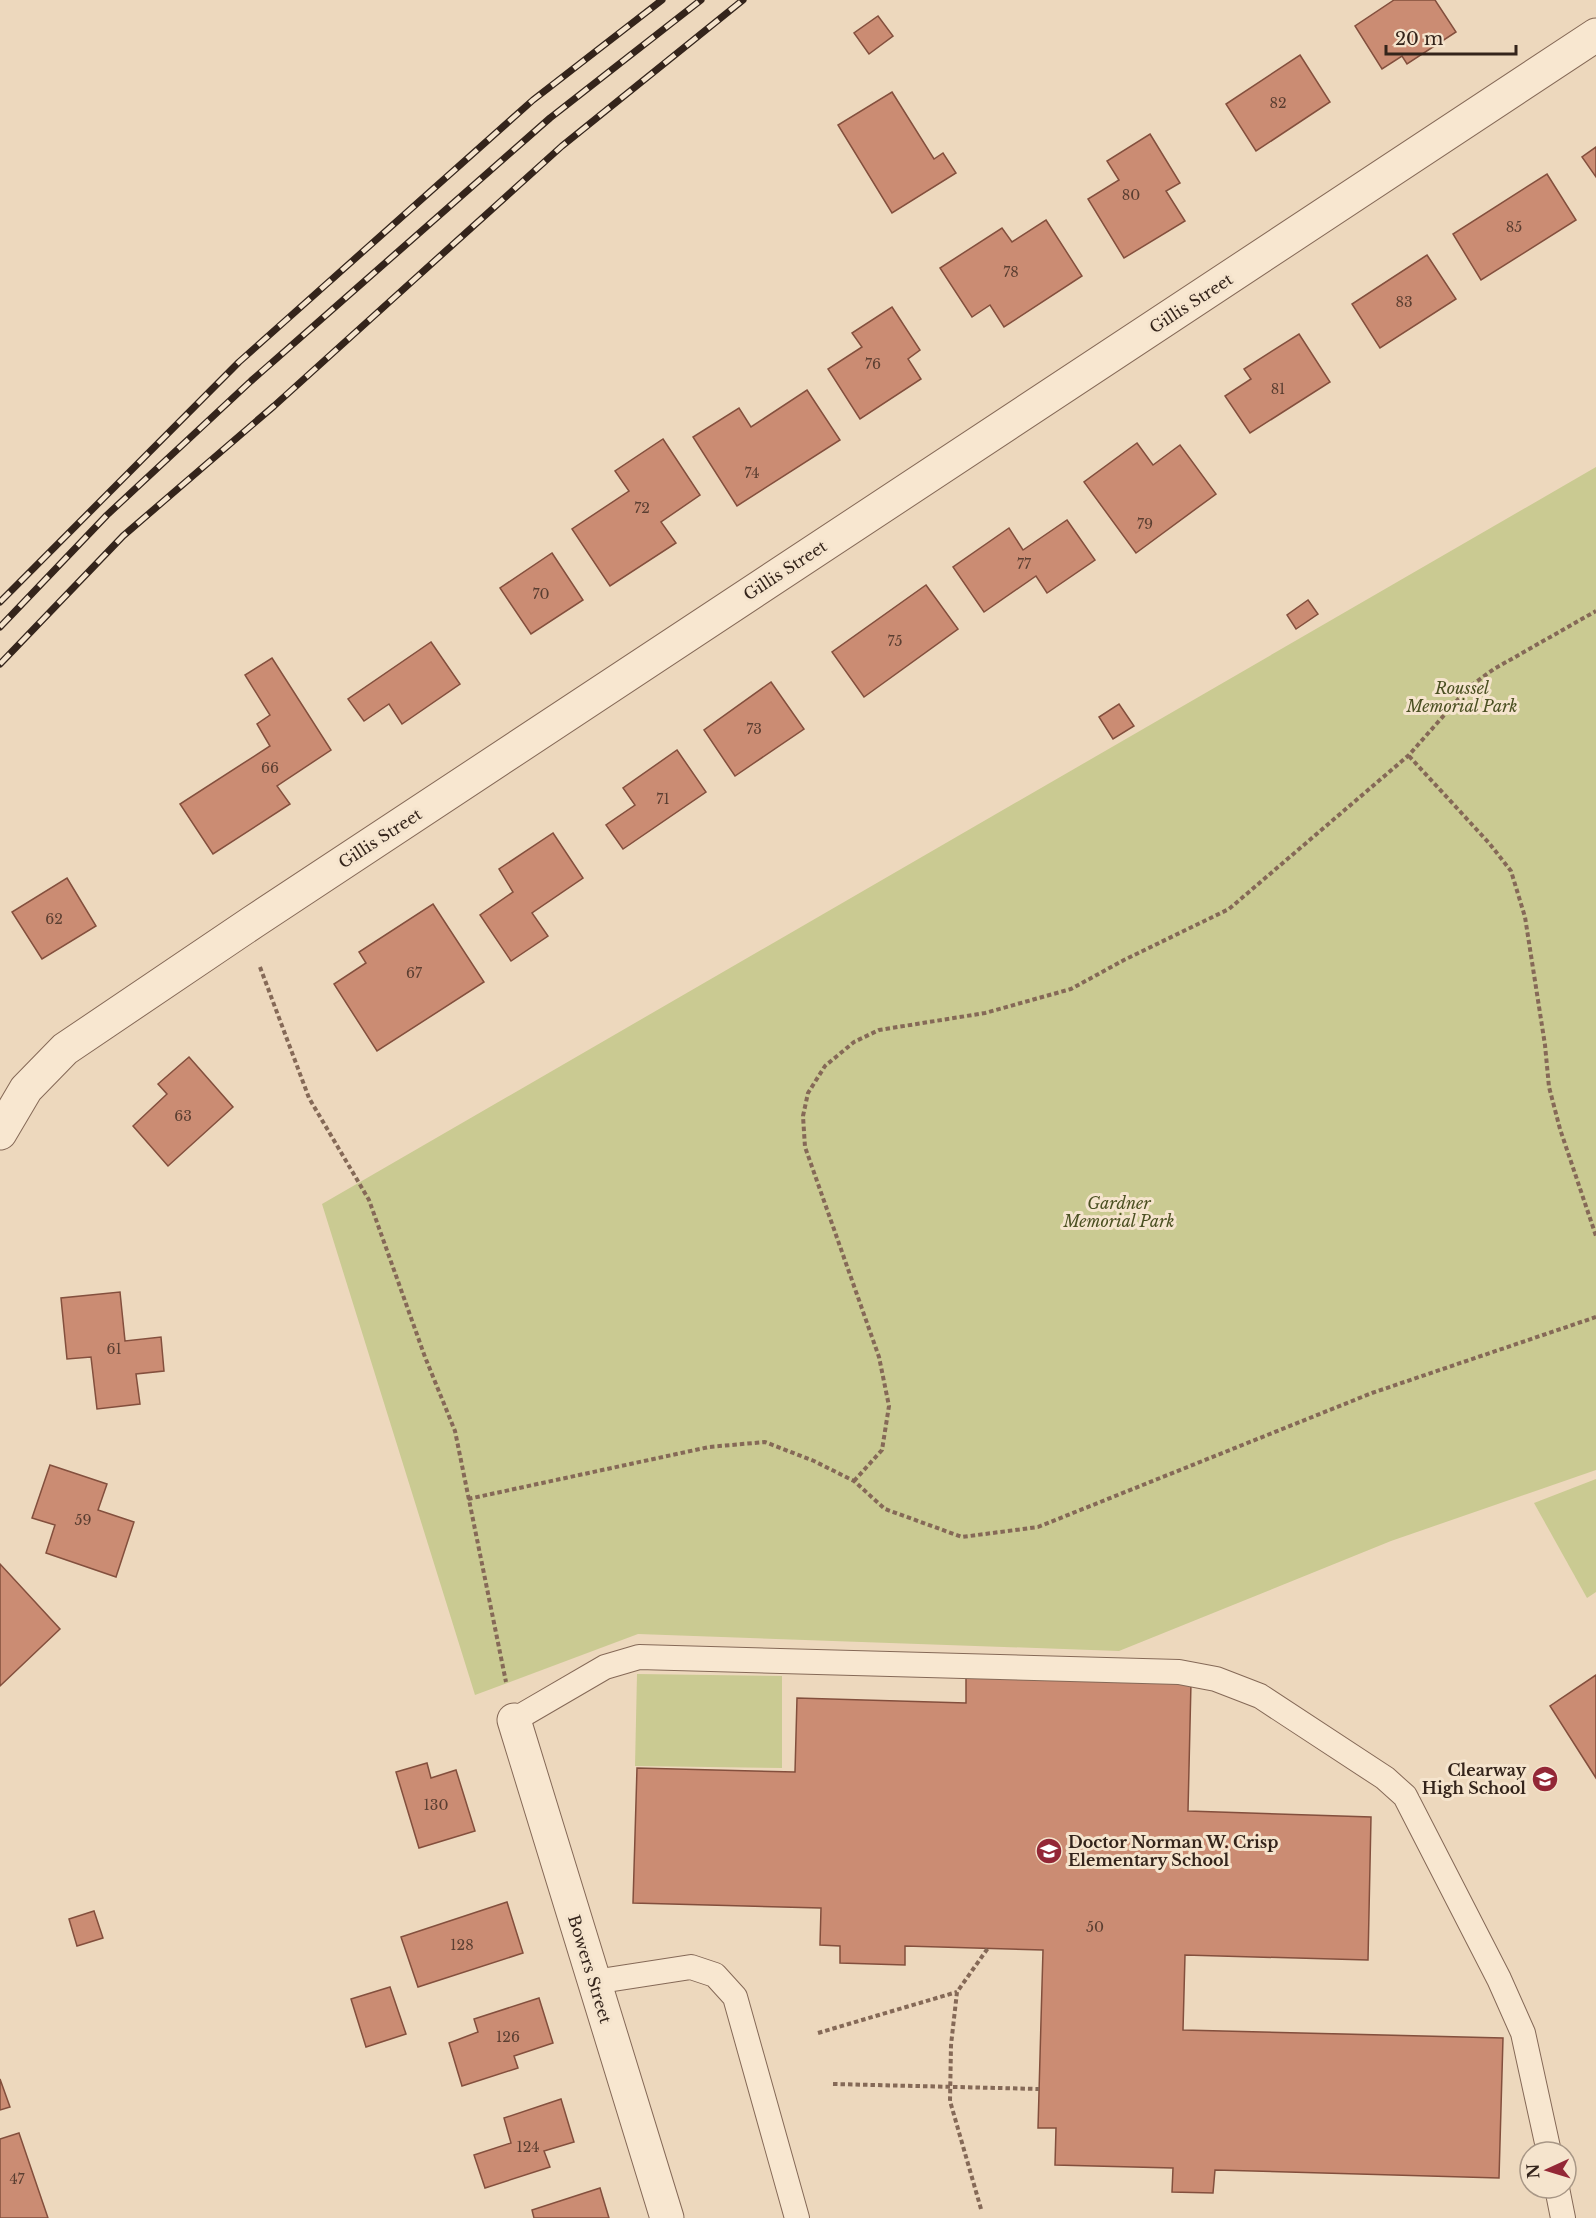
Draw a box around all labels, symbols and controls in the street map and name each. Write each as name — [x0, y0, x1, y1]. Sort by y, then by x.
scale bar — [1386, 18, 1516, 56]
text: 20 m — [1395, 28, 1443, 50]
house number: 82 — [1269, 94, 1287, 112]
house number: 80 — [1122, 186, 1140, 204]
house number: 85 — [1506, 218, 1522, 236]
house number: 78 — [1003, 263, 1019, 281]
street label: Gillis Street — [1146, 269, 1236, 337]
house number: 83 — [1395, 293, 1413, 311]
house number: 76 — [865, 355, 881, 373]
house number: 81 — [1271, 380, 1285, 398]
house number: 74 — [745, 464, 759, 482]
house number: 72 — [634, 499, 650, 517]
house number: 79 — [1137, 515, 1153, 533]
street label: Gillis Street — [740, 536, 830, 604]
house number: 77 — [1017, 555, 1032, 573]
house number: 70 — [532, 585, 550, 603]
house number: 75 — [888, 632, 902, 650]
park label: Roussel Memorial Park — [1405, 678, 1518, 716]
house number: 73 — [746, 720, 762, 738]
house number: 66 — [261, 759, 279, 777]
house number: 71 — [656, 790, 670, 808]
street label: Gillis Street — [335, 804, 425, 872]
house number: 62 — [45, 910, 63, 928]
house number: 67 — [406, 964, 423, 982]
house number: 63 — [174, 1107, 192, 1125]
park label: Gardner Memorial Park — [1062, 1193, 1175, 1231]
house number: 61 — [106, 1340, 122, 1358]
house number: 59 — [75, 1511, 91, 1529]
place label: Clearway High School — [1422, 1760, 1527, 1798]
school or university icon: Clearway High School — [1530, 1764, 1560, 1794]
house number: 130 — [424, 1796, 448, 1814]
place label: Doctor Norman W. Crisp Elementary School — [1068, 1832, 1278, 1870]
school or university icon: Doctor Norman W. Crisp Elementary School — [1034, 1836, 1064, 1866]
street label: Bowers Street — [564, 1912, 616, 2026]
house number: 50 — [1086, 1918, 1104, 1936]
house number: 128 — [450, 1936, 474, 1954]
house number: 126 — [496, 2028, 520, 2046]
house number: 124 — [516, 2138, 540, 2156]
north arrow — [1518, 2140, 1578, 2200]
text: N — [1523, 2163, 1544, 2179]
house number: 47 — [9, 2170, 26, 2188]

